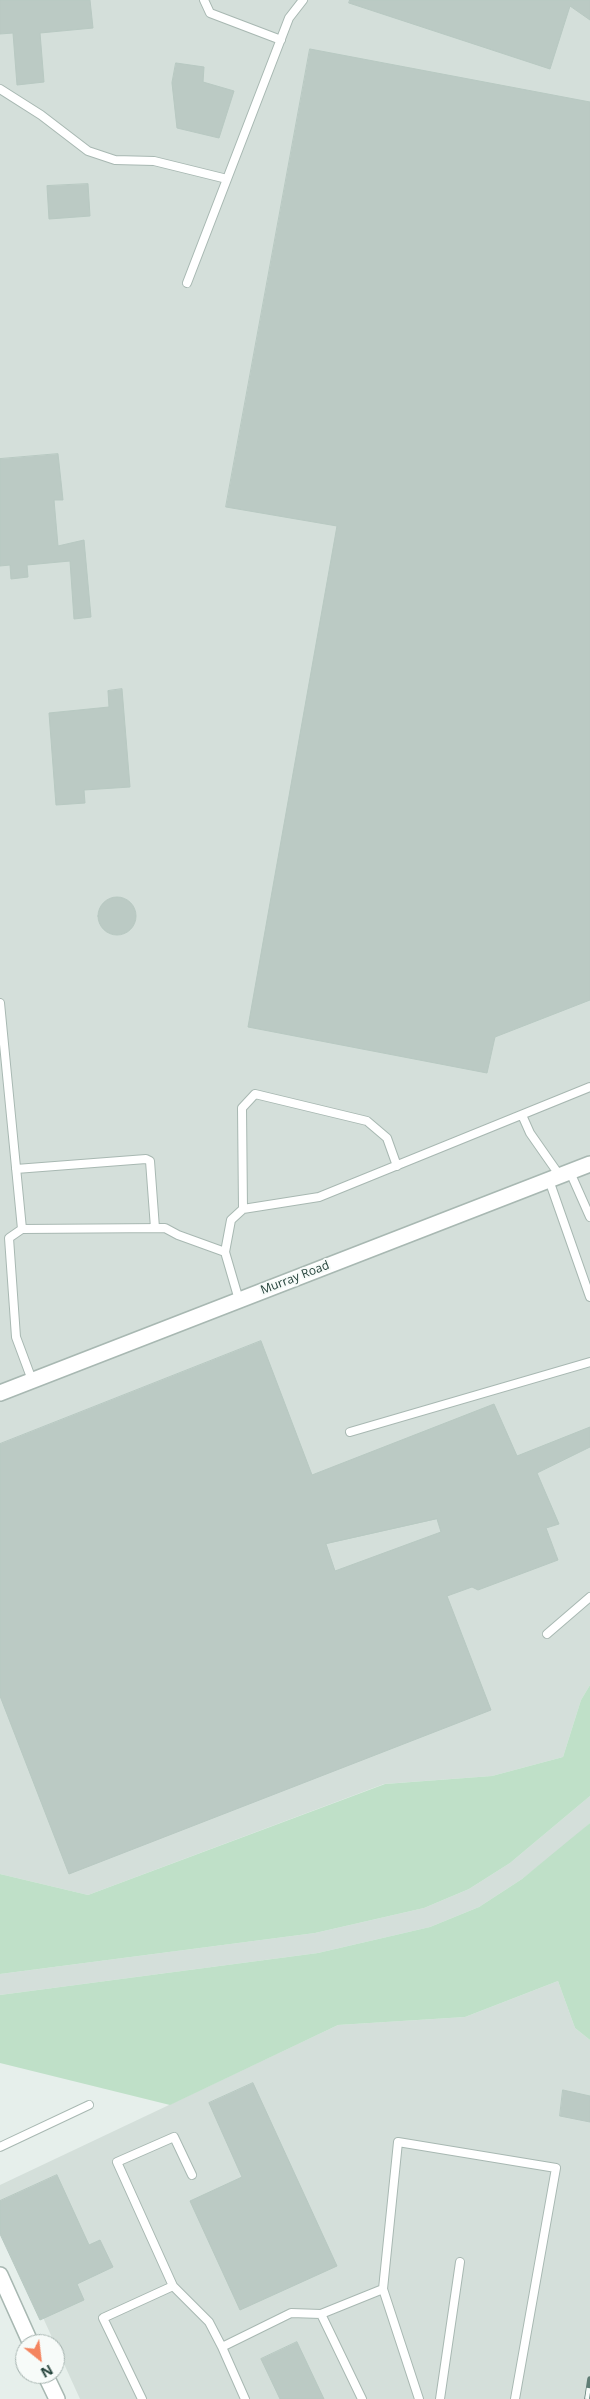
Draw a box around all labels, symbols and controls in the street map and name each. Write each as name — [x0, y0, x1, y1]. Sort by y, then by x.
street label: Murray Road — [259, 1258, 331, 1298]
north arrow — [15, 2334, 65, 2384]
text: N — [37, 2361, 57, 2383]

